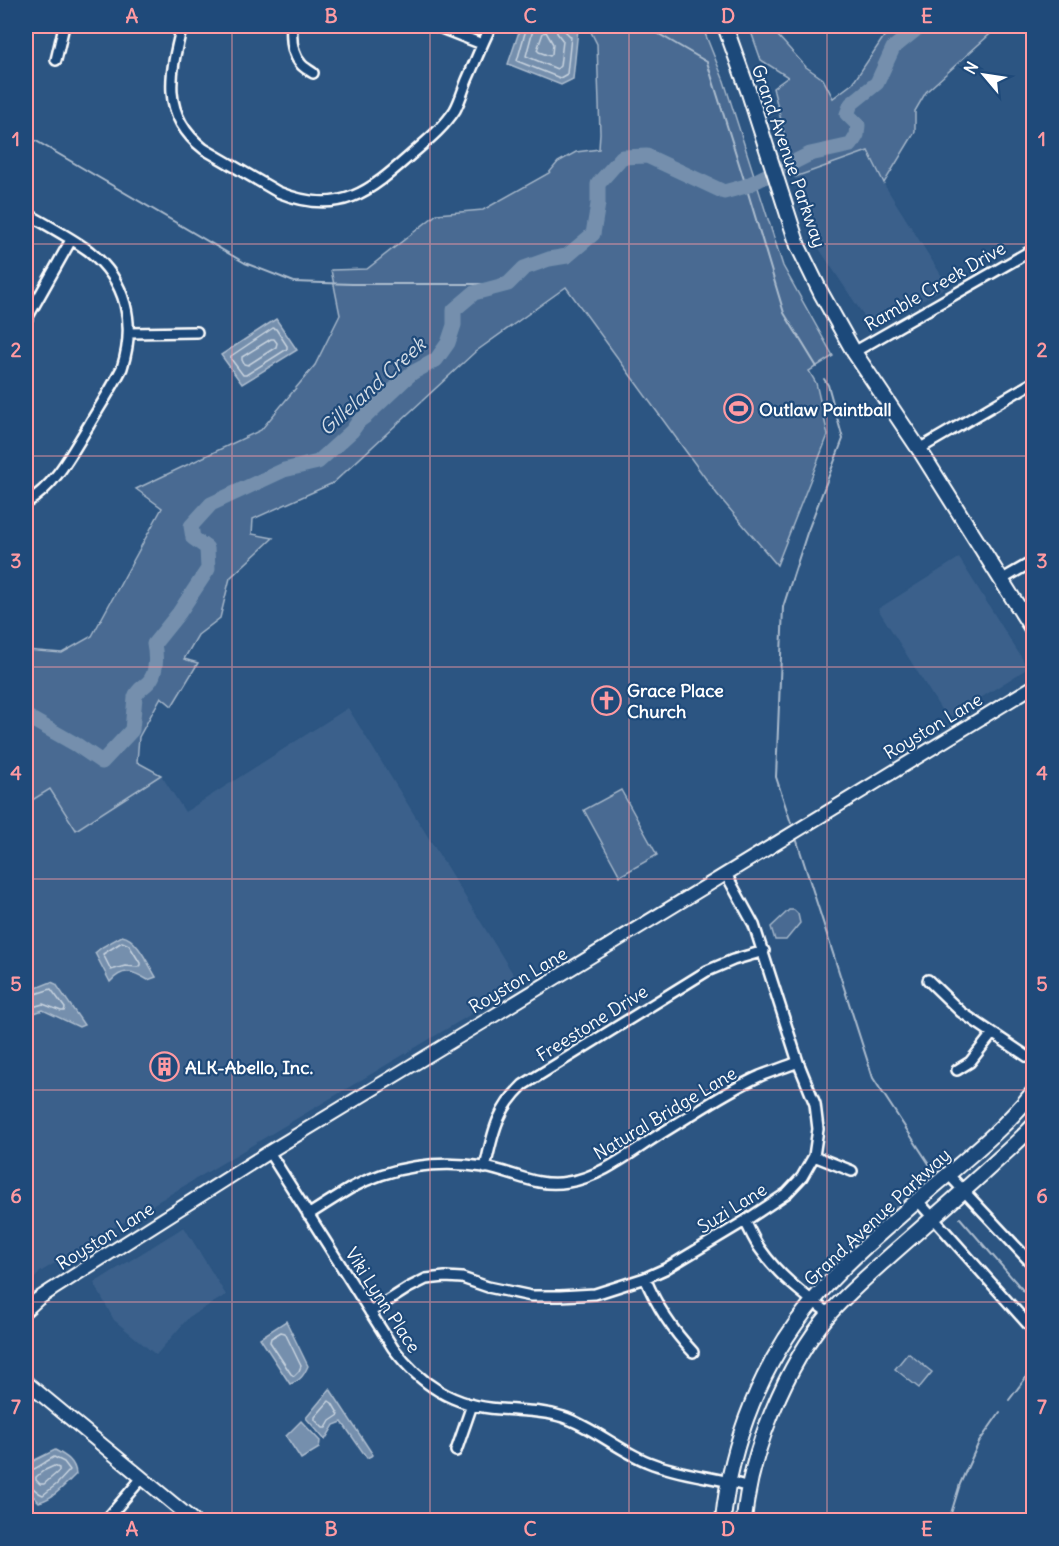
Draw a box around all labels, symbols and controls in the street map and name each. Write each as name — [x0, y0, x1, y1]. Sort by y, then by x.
text: A — [126, 3, 139, 28]
text: B — [324, 3, 338, 28]
text: C — [523, 3, 537, 28]
text: D — [721, 3, 735, 28]
text: E — [921, 3, 933, 28]
north arrow — [954, 45, 1014, 105]
text: N — [959, 58, 982, 77]
street label: Grand Avenue Parkway — [747, 61, 831, 251]
text: 1 — [12, 126, 20, 151]
text: 1 — [1038, 126, 1046, 151]
street label: Ramble Creek Drive — [860, 236, 1010, 336]
water label: Gilleland Creek — [313, 330, 432, 440]
text: 2 — [11, 337, 22, 362]
text: 2 — [1037, 337, 1048, 362]
sports icon: Outlaw Paintball — [722, 393, 754, 425]
place label: Outlaw Paintball — [759, 398, 892, 421]
text: 3 — [10, 548, 22, 573]
text: 3 — [1036, 548, 1048, 573]
place label: Grace Place Church — [627, 679, 724, 723]
church icon: Grace Place Church — [590, 684, 622, 716]
street label: Royston Lane — [880, 688, 986, 764]
text: 4 — [10, 760, 22, 785]
text: 4 — [1036, 760, 1048, 785]
street label: Royston Lane — [465, 942, 571, 1018]
text: 5 — [10, 971, 22, 996]
text: 5 — [1036, 971, 1048, 996]
street label: Freestone Drive — [532, 980, 652, 1066]
building icon: ALK-Abello, Inc. — [148, 1051, 180, 1083]
place label: ALK-Abello, Inc. — [185, 1056, 313, 1079]
street label: Natural Bridge Lane — [589, 1061, 741, 1165]
street label: Grand Avenue Parkway — [799, 1143, 955, 1291]
street label: Suzi Lane — [693, 1178, 771, 1238]
text: 6 — [10, 1183, 22, 1208]
text: 6 — [1036, 1183, 1048, 1208]
street label: Royston Lane — [52, 1197, 158, 1275]
street label: Viki Lynn Place — [340, 1243, 426, 1357]
text: 7 — [11, 1394, 21, 1419]
text: 7 — [1037, 1394, 1047, 1419]
text: A — [126, 1516, 139, 1541]
text: B — [324, 1516, 338, 1541]
text: C — [523, 1516, 537, 1541]
text: D — [721, 1516, 735, 1541]
text: E — [921, 1516, 933, 1541]

